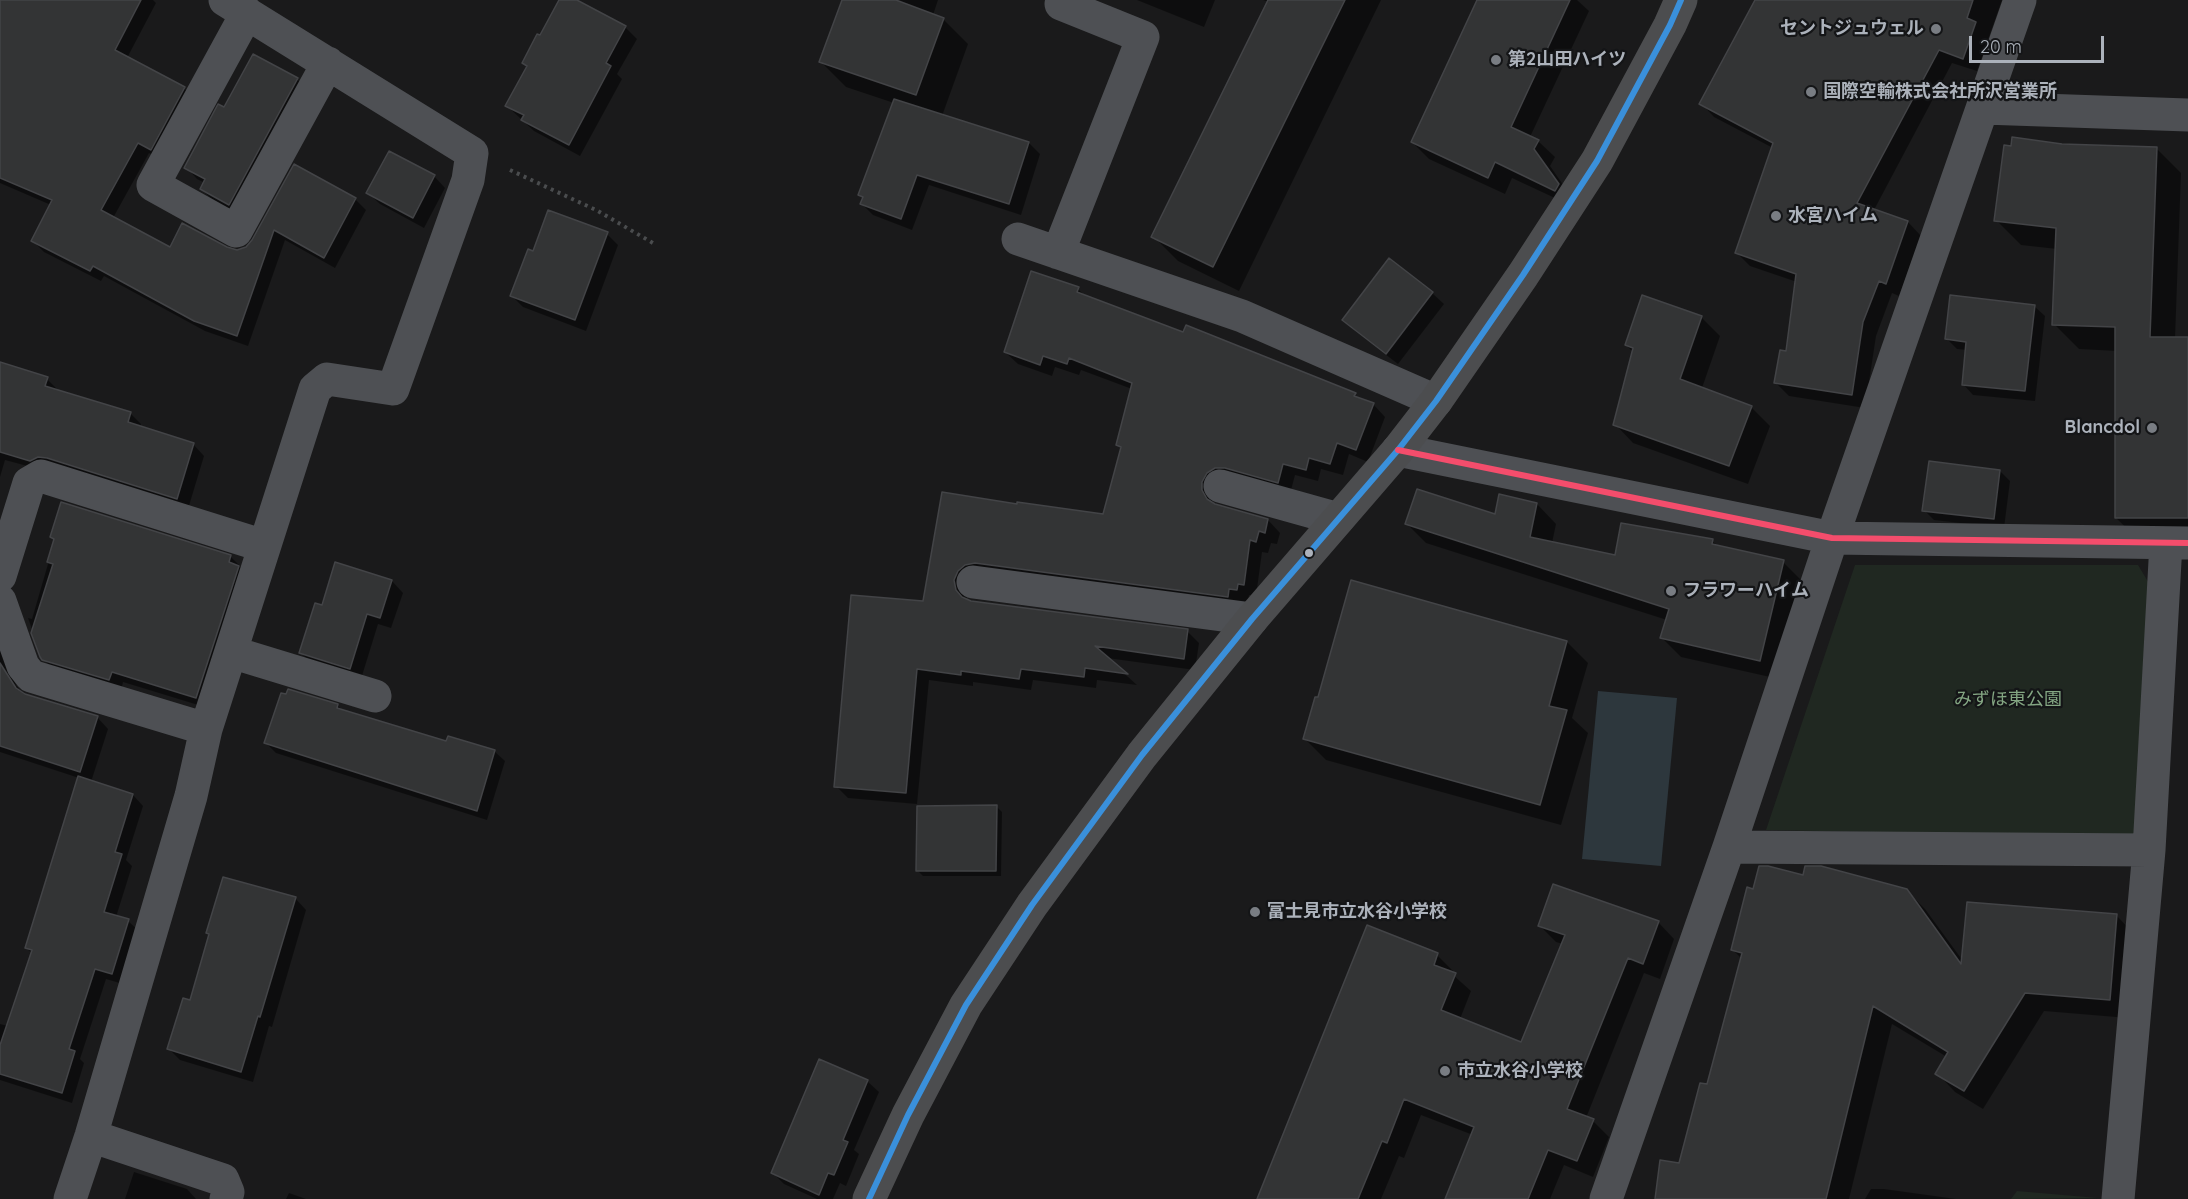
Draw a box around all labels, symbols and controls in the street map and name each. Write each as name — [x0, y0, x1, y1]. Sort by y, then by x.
place label: セントジュウェル — [1780, 18, 1924, 40]
marker: セントジュウェル — [1929, 22, 1943, 36]
scale bar — [1972, 24, 2107, 62]
text: 20 m — [1980, 35, 2022, 58]
place label: 第2山田ハイツ — [1508, 49, 1626, 71]
marker: 第2山田ハイツ — [1489, 53, 1503, 67]
place label: 国際空輸株式会社所沢営業所 — [1823, 81, 2057, 103]
marker: 国際空輸株式会社所沢営業所 — [1804, 85, 1818, 99]
place label: 水宮ハイム — [1788, 205, 1878, 227]
marker: 水宮ハイム — [1769, 209, 1783, 223]
place label: Blancdol — [2065, 417, 2140, 439]
marker: Blancdol — [2145, 421, 2159, 435]
unlabelled marker — [1303, 547, 1315, 559]
place label: フラワーハイム — [1683, 580, 1809, 602]
marker: フラワーハイム — [1664, 584, 1678, 598]
park label: みずほ東公園 — [1954, 689, 2062, 711]
place label: 富士見市立水谷小学校 — [1267, 901, 1447, 923]
marker: 富士見市立水谷小学校 — [1248, 905, 1262, 919]
place label: 市立水谷小学校 — [1457, 1060, 1583, 1082]
marker: 市立水谷小学校 — [1438, 1064, 1452, 1078]

